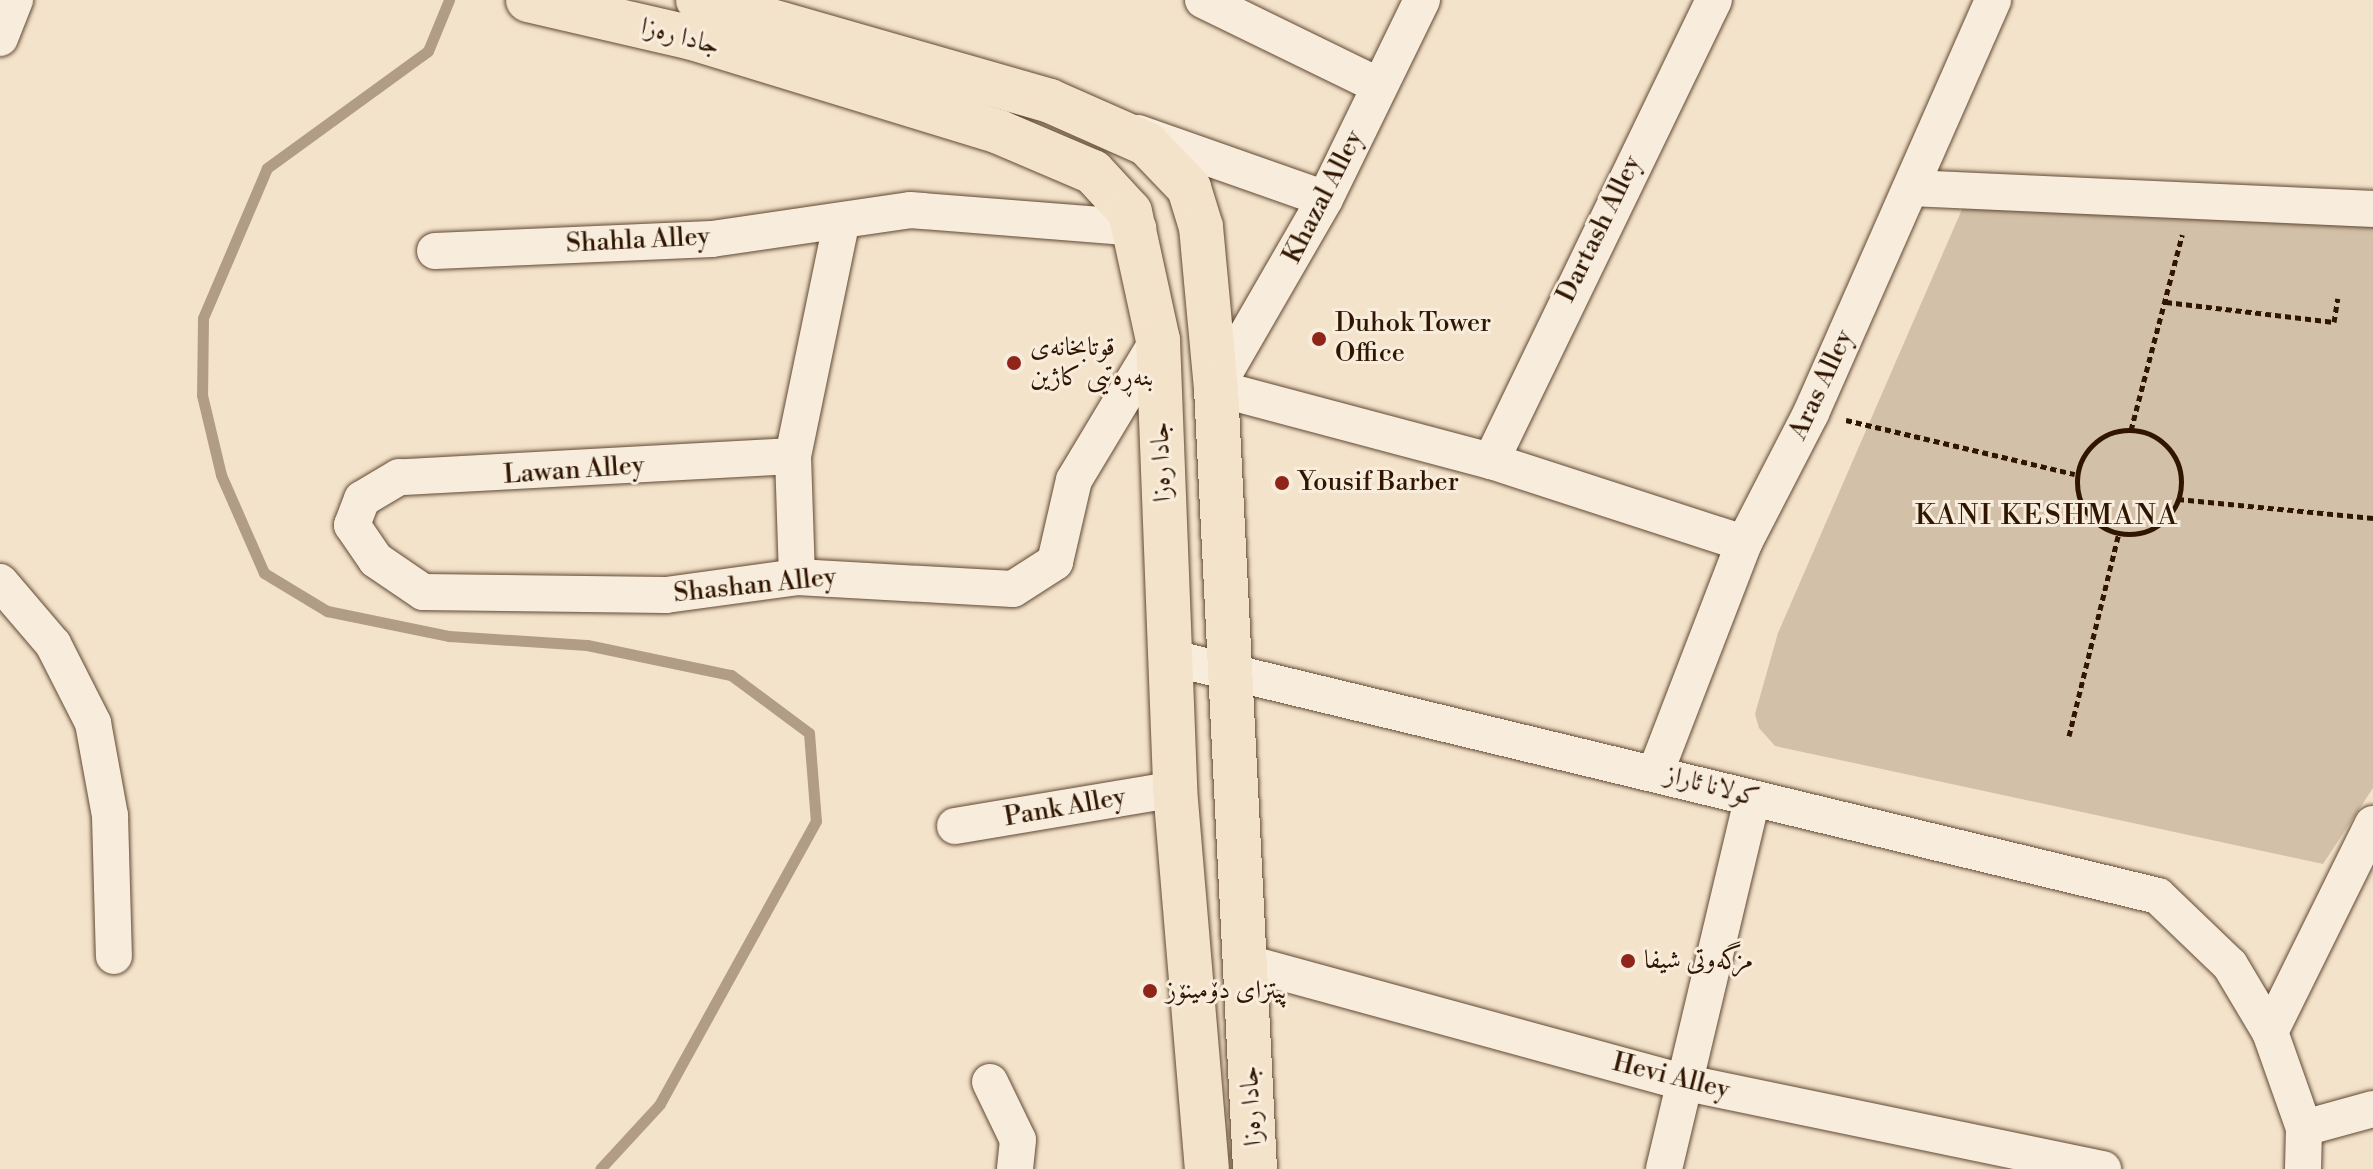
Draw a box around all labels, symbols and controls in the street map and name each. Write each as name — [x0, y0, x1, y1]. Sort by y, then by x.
street label: جادا ره‌زا — [637, 12, 723, 62]
street label: Khazal Alley — [1277, 125, 1371, 269]
street label: Dartash Alley — [1551, 151, 1649, 307]
street label: Shahla Alley — [565, 222, 711, 260]
place label: Duhok Tower Office — [1335, 308, 1491, 370]
street label: Aras Alley — [1783, 325, 1861, 445]
marker: Duhok Tower Office — [1310, 330, 1328, 348]
place label: قوتابخانەی بنەڕەتیی کاژین — [1030, 332, 1153, 394]
marker: قوتابخانەی بنەڕەتیی کاژین — [1005, 354, 1023, 372]
street label: جادا ره‌زا — [1145, 421, 1179, 503]
street label: Lawan Alley — [502, 451, 646, 491]
place label: Yousif Barber — [1298, 467, 1459, 499]
marker: Yousif Barber — [1273, 474, 1291, 492]
district label: KANI KESHMANA — [1915, 499, 2179, 533]
street label: Shashan Alley — [672, 562, 838, 610]
street label: کولانا ئاراز — [1661, 759, 1763, 815]
street label: Pank Alley — [1002, 782, 1128, 834]
place label: مزگەوتی شیفا — [1644, 945, 1753, 977]
marker: مزگەوتی شیفا — [1619, 952, 1637, 970]
place label: پیتزای دۆمینۆز — [1166, 975, 1287, 1007]
marker: پیتزای دۆمینۆز — [1141, 982, 1159, 1000]
street label: Hevi Alley — [1609, 1047, 1733, 1107]
street label: جادا ره‌زا — [1234, 1065, 1270, 1147]

